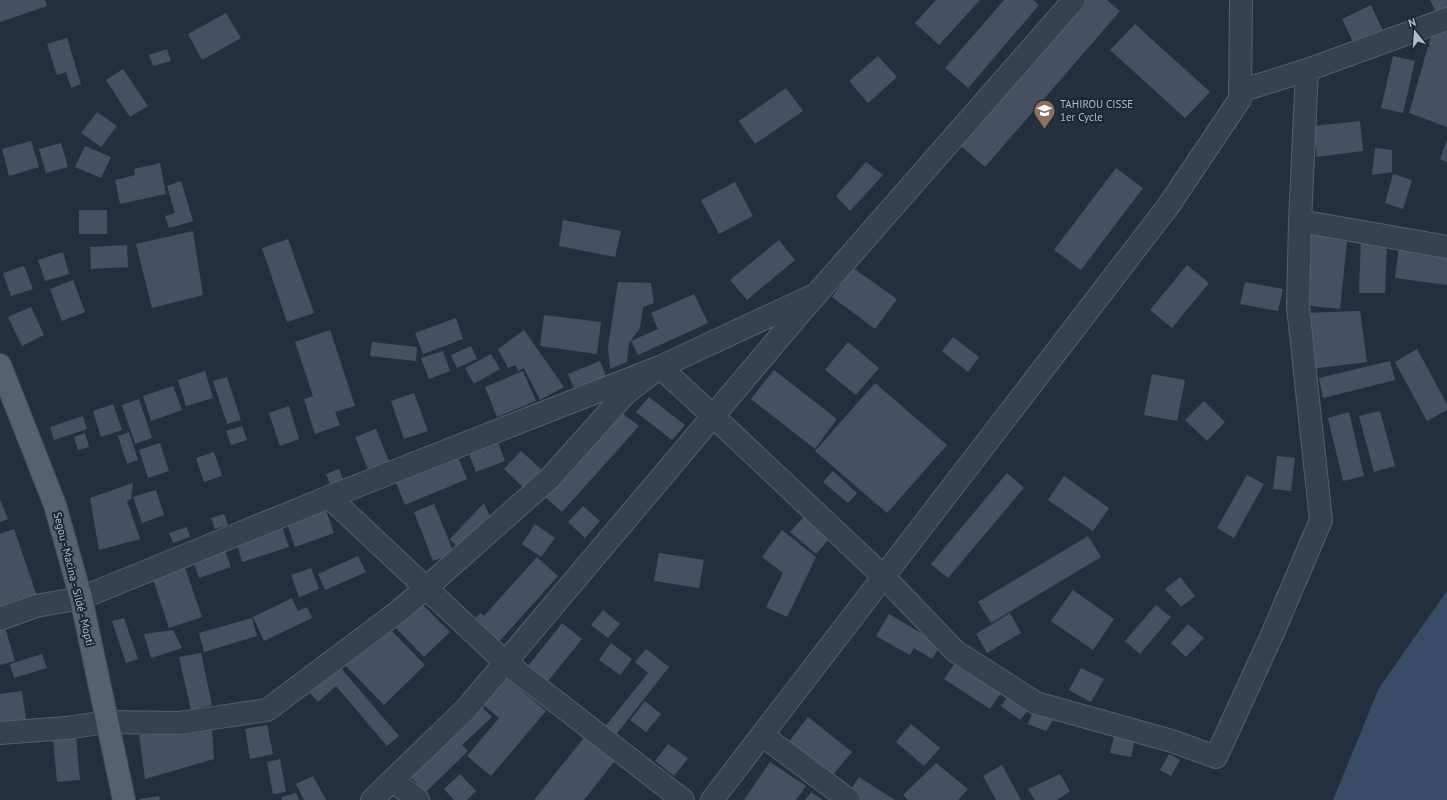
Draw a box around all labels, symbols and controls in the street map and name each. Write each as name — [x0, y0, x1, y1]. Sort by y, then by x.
north arrow — [1395, 12, 1435, 52]
text: N — [1407, 15, 1418, 30]
school or university icon: TAHIROU CISSE 1er Cycle — [1032, 97, 1058, 130]
place label: TAHIROU CISSE 1er Cycle — [1060, 97, 1133, 124]
street label: Segou - Macina - Sildé - Mopti — [51, 511, 97, 647]

